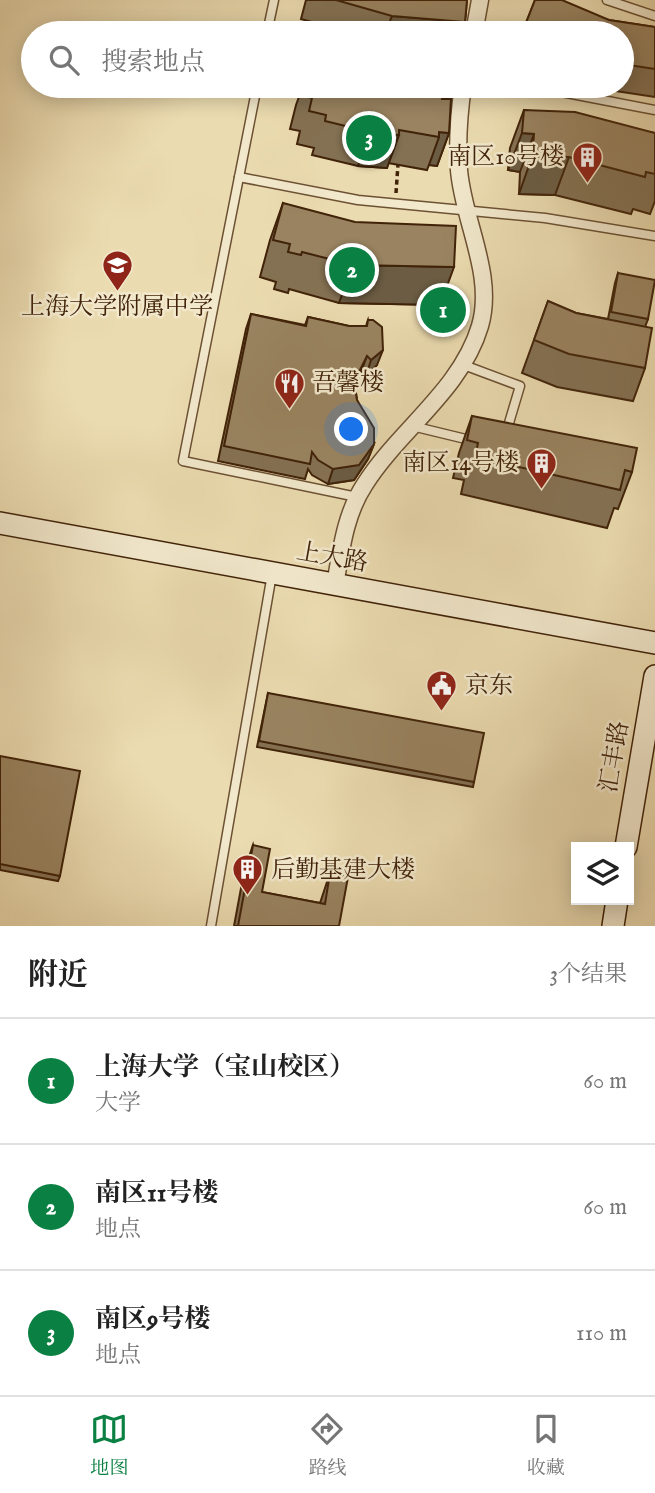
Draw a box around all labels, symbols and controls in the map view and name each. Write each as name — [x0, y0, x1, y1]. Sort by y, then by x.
search box — [21, 21, 634, 98]
icon: search — [45, 41, 83, 79]
text: 搜索地点 — [101, 46, 205, 79]
pin: 3 — [346, 112, 392, 164]
building icon: 南区10号楼 — [570, 140, 604, 184]
place label: 南区10号楼 — [447, 142, 564, 173]
pin: 2 — [329, 244, 375, 296]
school or university icon: 上海大学附属中学 — [100, 248, 134, 292]
pin: 1 — [420, 284, 466, 336]
place label: 上海大学附属中学 — [21, 292, 213, 323]
restaurant icon: 吾馨楼 — [272, 366, 306, 410]
place label: 吾馨楼 — [312, 368, 384, 399]
your location — [334, 412, 368, 446]
building icon: 南区14号楼 — [525, 446, 559, 490]
place label: 南区14号楼 — [402, 448, 519, 479]
street label: 上大路 — [294, 536, 370, 580]
public building icon: 京东 — [425, 669, 459, 713]
place label: 京东 — [465, 671, 513, 702]
street label: 汇丰路 — [593, 719, 637, 795]
map controls — [571, 842, 634, 905]
button: layers — [571, 842, 634, 905]
building icon: 后勤基建大楼 — [231, 853, 265, 897]
place label: 后勤基建大楼 — [271, 855, 415, 886]
text: 附近 — [28, 957, 88, 995]
text: 3个结果 — [549, 960, 627, 989]
text: 上海大学（宝山校区） — [95, 1051, 355, 1084]
text: 1 — [47, 1067, 55, 1096]
text: 60 m — [583, 1067, 627, 1096]
text: 大学 — [95, 1089, 141, 1118]
text: 南区11号楼 — [95, 1177, 218, 1210]
text: 2 — [46, 1193, 56, 1222]
text: 60 m — [583, 1193, 627, 1222]
text: 地点 — [95, 1215, 141, 1244]
text: 南区9号楼 — [95, 1303, 210, 1336]
text: 3 — [47, 1319, 55, 1348]
text: 110 m — [576, 1319, 627, 1348]
text: 地点 — [95, 1341, 141, 1370]
tab: 地图 — [90, 1410, 128, 1481]
tab: 路线 — [308, 1410, 347, 1481]
tab: 收藏 — [527, 1410, 565, 1481]

